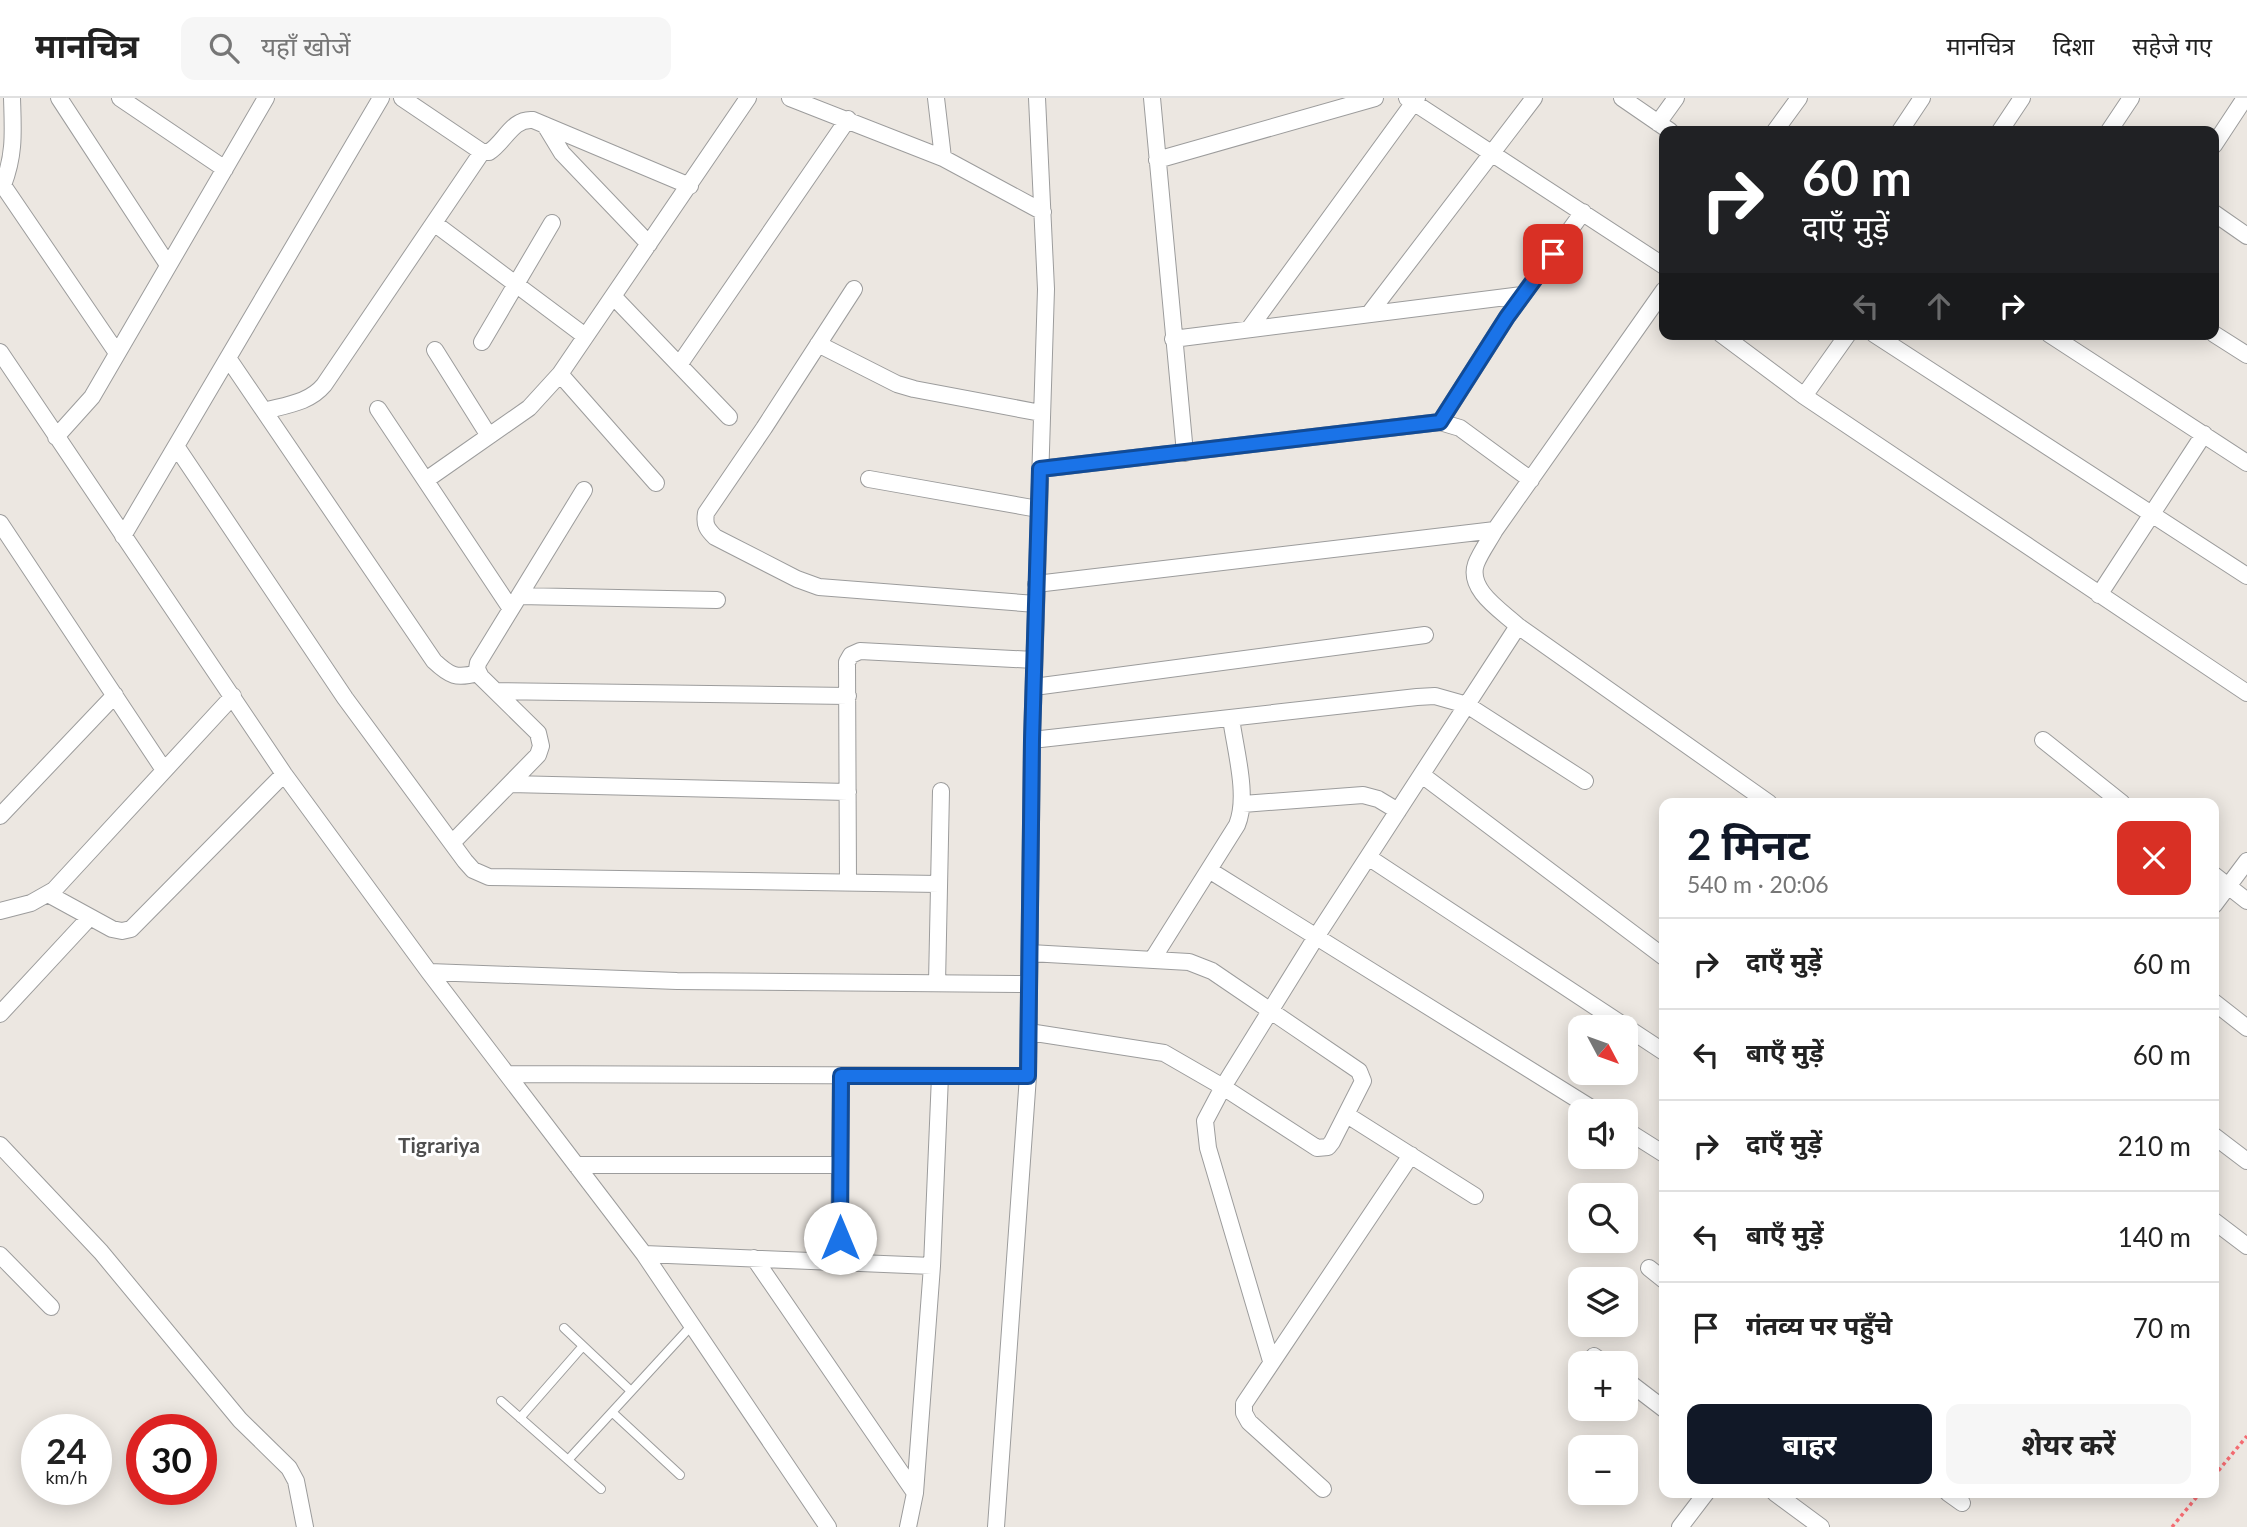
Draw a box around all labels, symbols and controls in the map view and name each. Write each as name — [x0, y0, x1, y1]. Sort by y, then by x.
search box — [181, 17, 671, 80]
text: मानचित्र — [35, 25, 139, 65]
icon: search — [205, 29, 243, 67]
text: यहाँ खोजें — [261, 30, 351, 62]
text: मानचित्र — [1946, 31, 2015, 60]
text: दिशा — [2053, 31, 2094, 60]
text: सहेजे गए — [2132, 31, 2212, 60]
text: 60 m — [1802, 148, 1912, 206]
icon: right — [1687, 154, 1778, 245]
text: दाएँ मुड़ें — [1802, 207, 1889, 246]
pin — [1523, 224, 1583, 284]
icon: arrive — [1534, 235, 1572, 273]
icon: left — [1847, 287, 1885, 325]
icon: ahead — [1920, 287, 1958, 325]
icon: right — [1993, 287, 2031, 325]
text: 2 मिनट — [1687, 819, 1810, 869]
button: close — [2117, 821, 2191, 895]
text: 540 m · 20:06 — [1687, 870, 1829, 898]
icon: right — [1687, 945, 1725, 983]
text: दाएँ मुड़ें — [1746, 945, 1822, 977]
text: 60 m — [2133, 948, 2191, 980]
north arrow — [1568, 1015, 1638, 1085]
map controls — [1568, 1015, 1638, 1505]
icon: left — [1687, 1036, 1725, 1074]
text: बाएँ मुड़ें — [1746, 1036, 1824, 1068]
text: 60 m — [2133, 1039, 2191, 1071]
button: sound — [1568, 1099, 1638, 1169]
icon: right — [1687, 1127, 1725, 1165]
text: दाएँ मुड़ें — [1746, 1127, 1822, 1159]
text: 210 m — [2118, 1130, 2191, 1162]
district label: Tigrariya — [398, 1132, 480, 1157]
button: search — [1568, 1183, 1638, 1253]
position arrow — [803, 1201, 877, 1275]
icon: left — [1687, 1218, 1725, 1256]
text: बाएँ मुड़ें — [1746, 1218, 1824, 1250]
text: 140 m — [2118, 1221, 2191, 1253]
button: layers — [1568, 1267, 1638, 1337]
icon: arrive — [1687, 1309, 1725, 1347]
text: गंतव्य पर पहुँचे — [1746, 1309, 1892, 1341]
text: 70 m — [2133, 1312, 2191, 1344]
button: + — [1568, 1351, 1638, 1421]
button: बाहर — [1687, 1404, 1932, 1484]
button: शेयर करें — [1946, 1404, 2191, 1484]
speed limit sign: 30 — [126, 1414, 217, 1505]
text: 24 — [46, 1429, 87, 1471]
button: − — [1568, 1435, 1638, 1505]
text: km/h — [45, 1466, 88, 1488]

